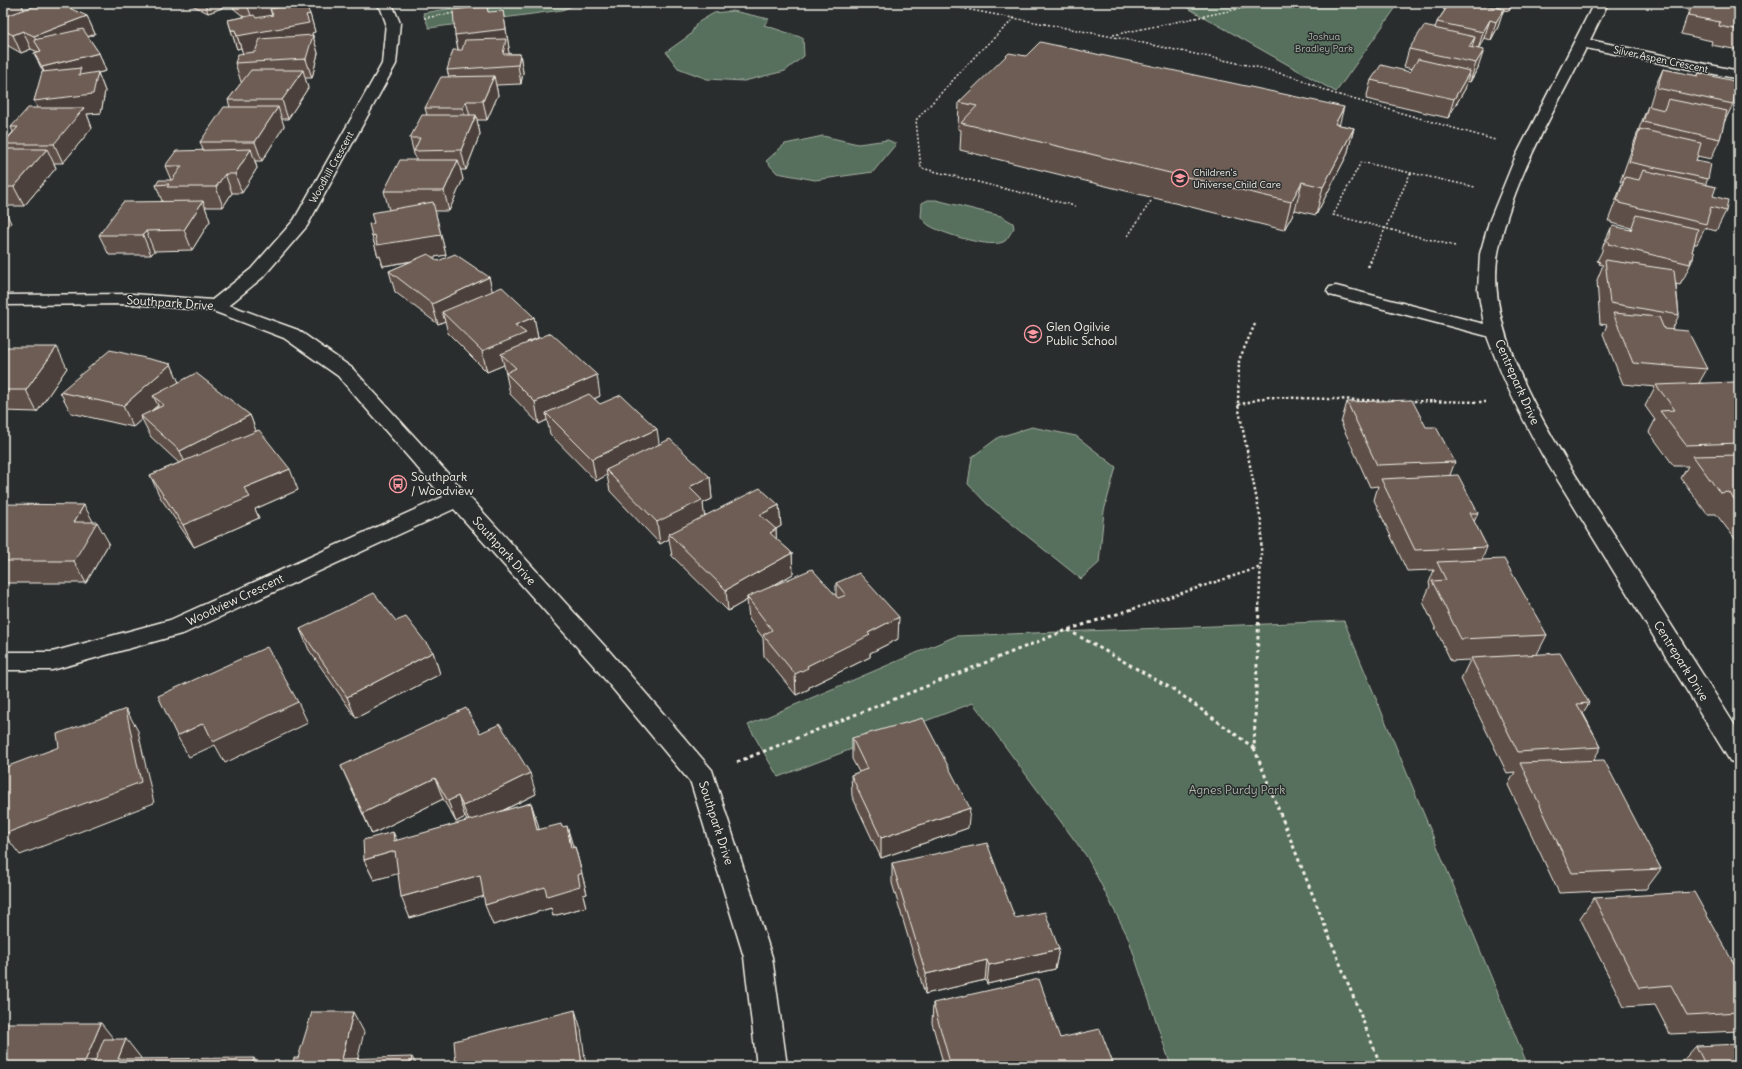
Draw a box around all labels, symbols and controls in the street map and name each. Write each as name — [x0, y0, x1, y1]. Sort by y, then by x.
park label: Joshua Bradley Park — [1295, 30, 1353, 55]
street label: Silver Aspen Crescent — [1612, 43, 1710, 76]
street label: Woodhill Crescent — [306, 128, 357, 206]
place label: Children's Universe Child Care — [1193, 166, 1281, 191]
school or university icon: Children's Universe Child Care — [1170, 168, 1190, 188]
street label: Southpark Drive — [126, 292, 214, 313]
place label: Glen Ogilvie Public School — [1046, 319, 1117, 348]
school or university icon: Glen Ogilvie Public School — [1023, 324, 1043, 344]
street label: Centrepark Drive — [1492, 337, 1543, 427]
place label: Southpark / Woodview — [411, 469, 474, 498]
bus stop icon: Southpark / Woodview — [388, 474, 408, 494]
street label: Southpark Drive — [470, 513, 539, 588]
street label: Woodview Crescent — [184, 570, 286, 629]
street label: Centrepark Drive — [1651, 618, 1712, 704]
street label: Southpark Drive — [696, 779, 737, 867]
park label: Agnes Purdy Park — [1189, 782, 1285, 797]

